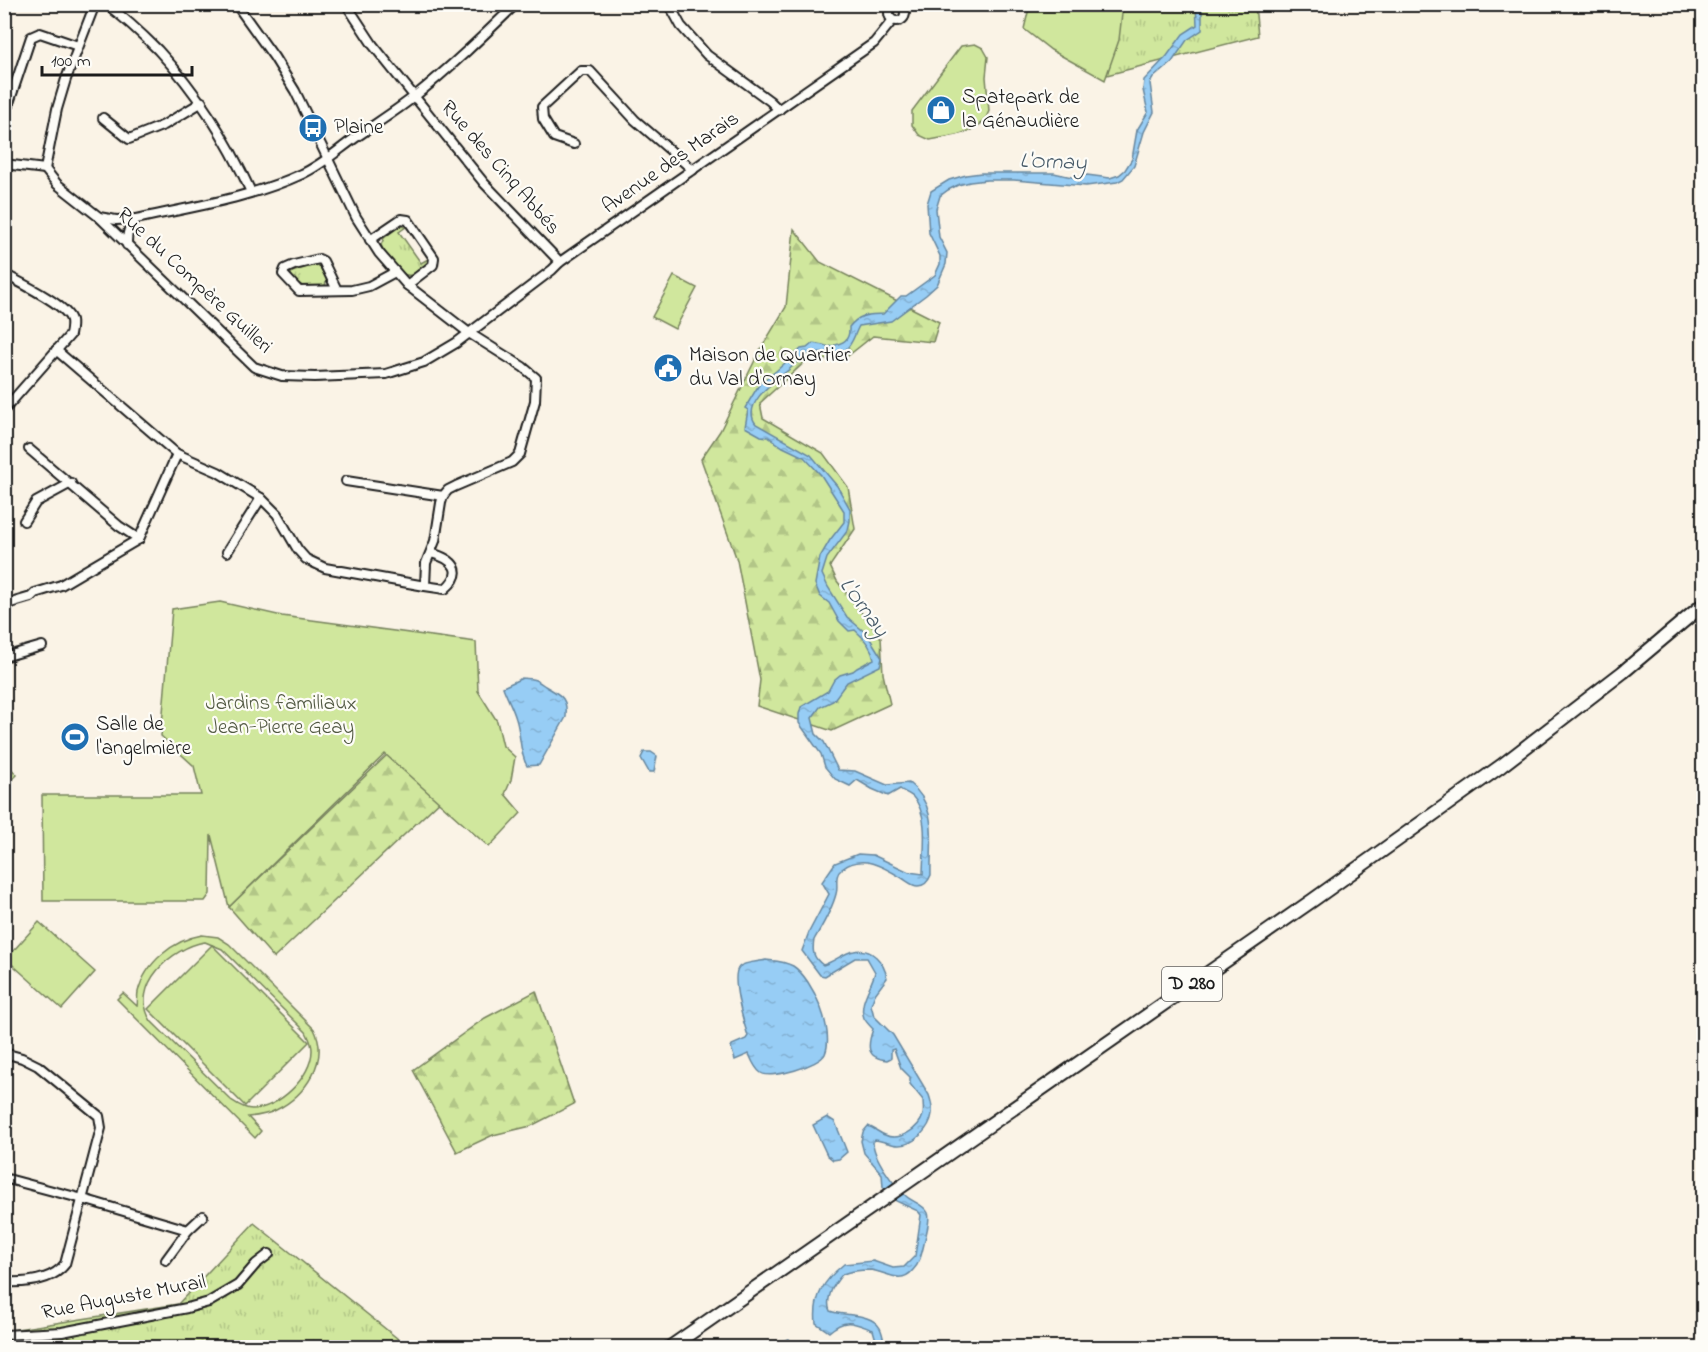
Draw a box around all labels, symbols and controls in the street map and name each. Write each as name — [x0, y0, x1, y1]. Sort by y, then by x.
scale bar — [42, 39, 192, 77]
text: 100 m — [51, 49, 91, 75]
place label: Spatepark de la Génaudière — [962, 83, 1080, 137]
street label: Rue des Cinq Abbés — [433, 94, 567, 242]
shop icon: Spatepark de la Génaudière — [925, 94, 957, 126]
street label: Avenue des Marais — [596, 104, 746, 222]
bus stop icon: Plaine — [297, 112, 329, 144]
place label: Plaine — [334, 113, 384, 143]
water label: L'Ornay — [1019, 146, 1088, 180]
street label: Rue du Compère Guilleri — [109, 201, 279, 361]
place label: Maison de Quartier du Val d'Ornay — [689, 341, 851, 397]
public building icon: Maison de Quartier du Val d'Ornay — [652, 352, 684, 384]
water label: L'Ornay — [830, 572, 896, 645]
park label: Jardins familiaux Jean-Pierre Geay — [205, 689, 357, 745]
place label: Salle de l'angelmière — [96, 710, 192, 766]
sports icon: Salle de l'angelmière — [59, 721, 91, 753]
road number: D 280 — [1162, 967, 1222, 1001]
street label: Rue Auguste Murail — [39, 1267, 209, 1331]

